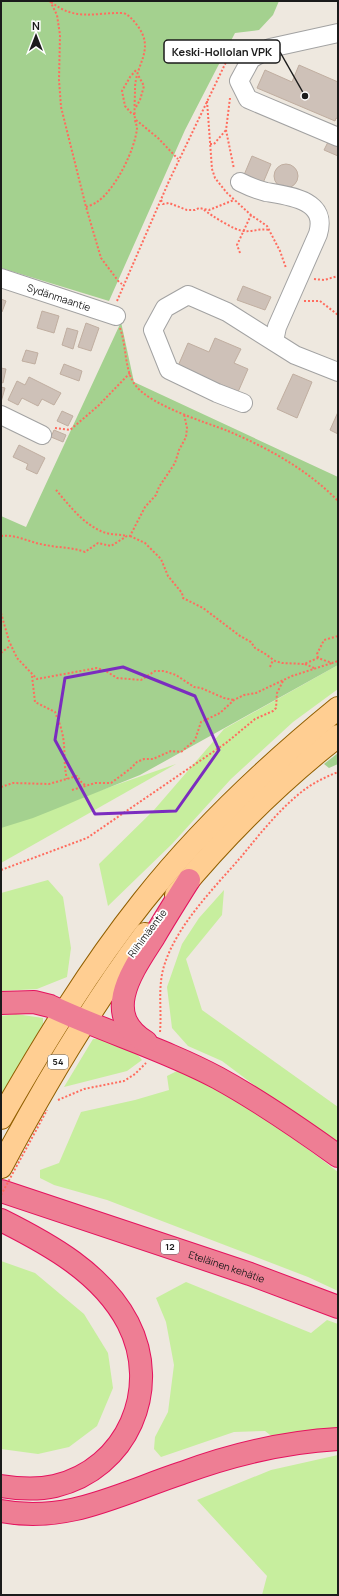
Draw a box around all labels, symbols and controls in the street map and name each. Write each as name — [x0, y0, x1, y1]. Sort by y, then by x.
north arrow — [16, 16, 56, 56]
text: N — [32, 18, 40, 33]
callout: Keski-Hollolan VPK — [164, 40, 280, 63]
text: Keski-Hollolan VPK — [172, 44, 273, 59]
street label: Sydänmaantie — [25, 280, 93, 314]
street label: Riihimäentie — [124, 906, 170, 960]
road number: 54 — [48, 1055, 68, 1069]
road number: 12 — [161, 1240, 179, 1254]
street label: Eteläinen kehätie — [187, 1247, 267, 1286]

